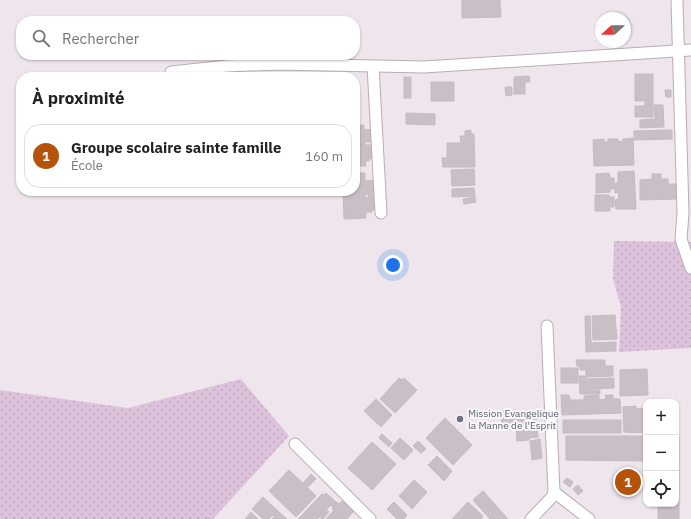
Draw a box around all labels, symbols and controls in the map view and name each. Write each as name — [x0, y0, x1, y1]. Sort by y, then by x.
north arrow — [595, 12, 631, 48]
search box — [16, 16, 360, 60]
icon: search — [30, 27, 52, 49]
text: Rechercher — [62, 29, 139, 48]
text: À proximité — [32, 87, 125, 109]
text: Groupe scolaire sainte famille — [71, 138, 281, 157]
text: 1 — [42, 148, 50, 165]
text: 160 m — [305, 148, 343, 165]
text: École — [71, 157, 103, 174]
your location — [383, 255, 403, 275]
map controls — [643, 399, 679, 507]
button: + — [643, 399, 679, 435]
place label: Mission Evangelique la Manne de l'Esprit — [468, 407, 560, 432]
marker: Mission Evangelique la Manne de l'Esprit — [455, 414, 465, 424]
button: − — [643, 435, 679, 471]
pin: 1 — [615, 467, 641, 497]
button: locate — [643, 471, 679, 507]

